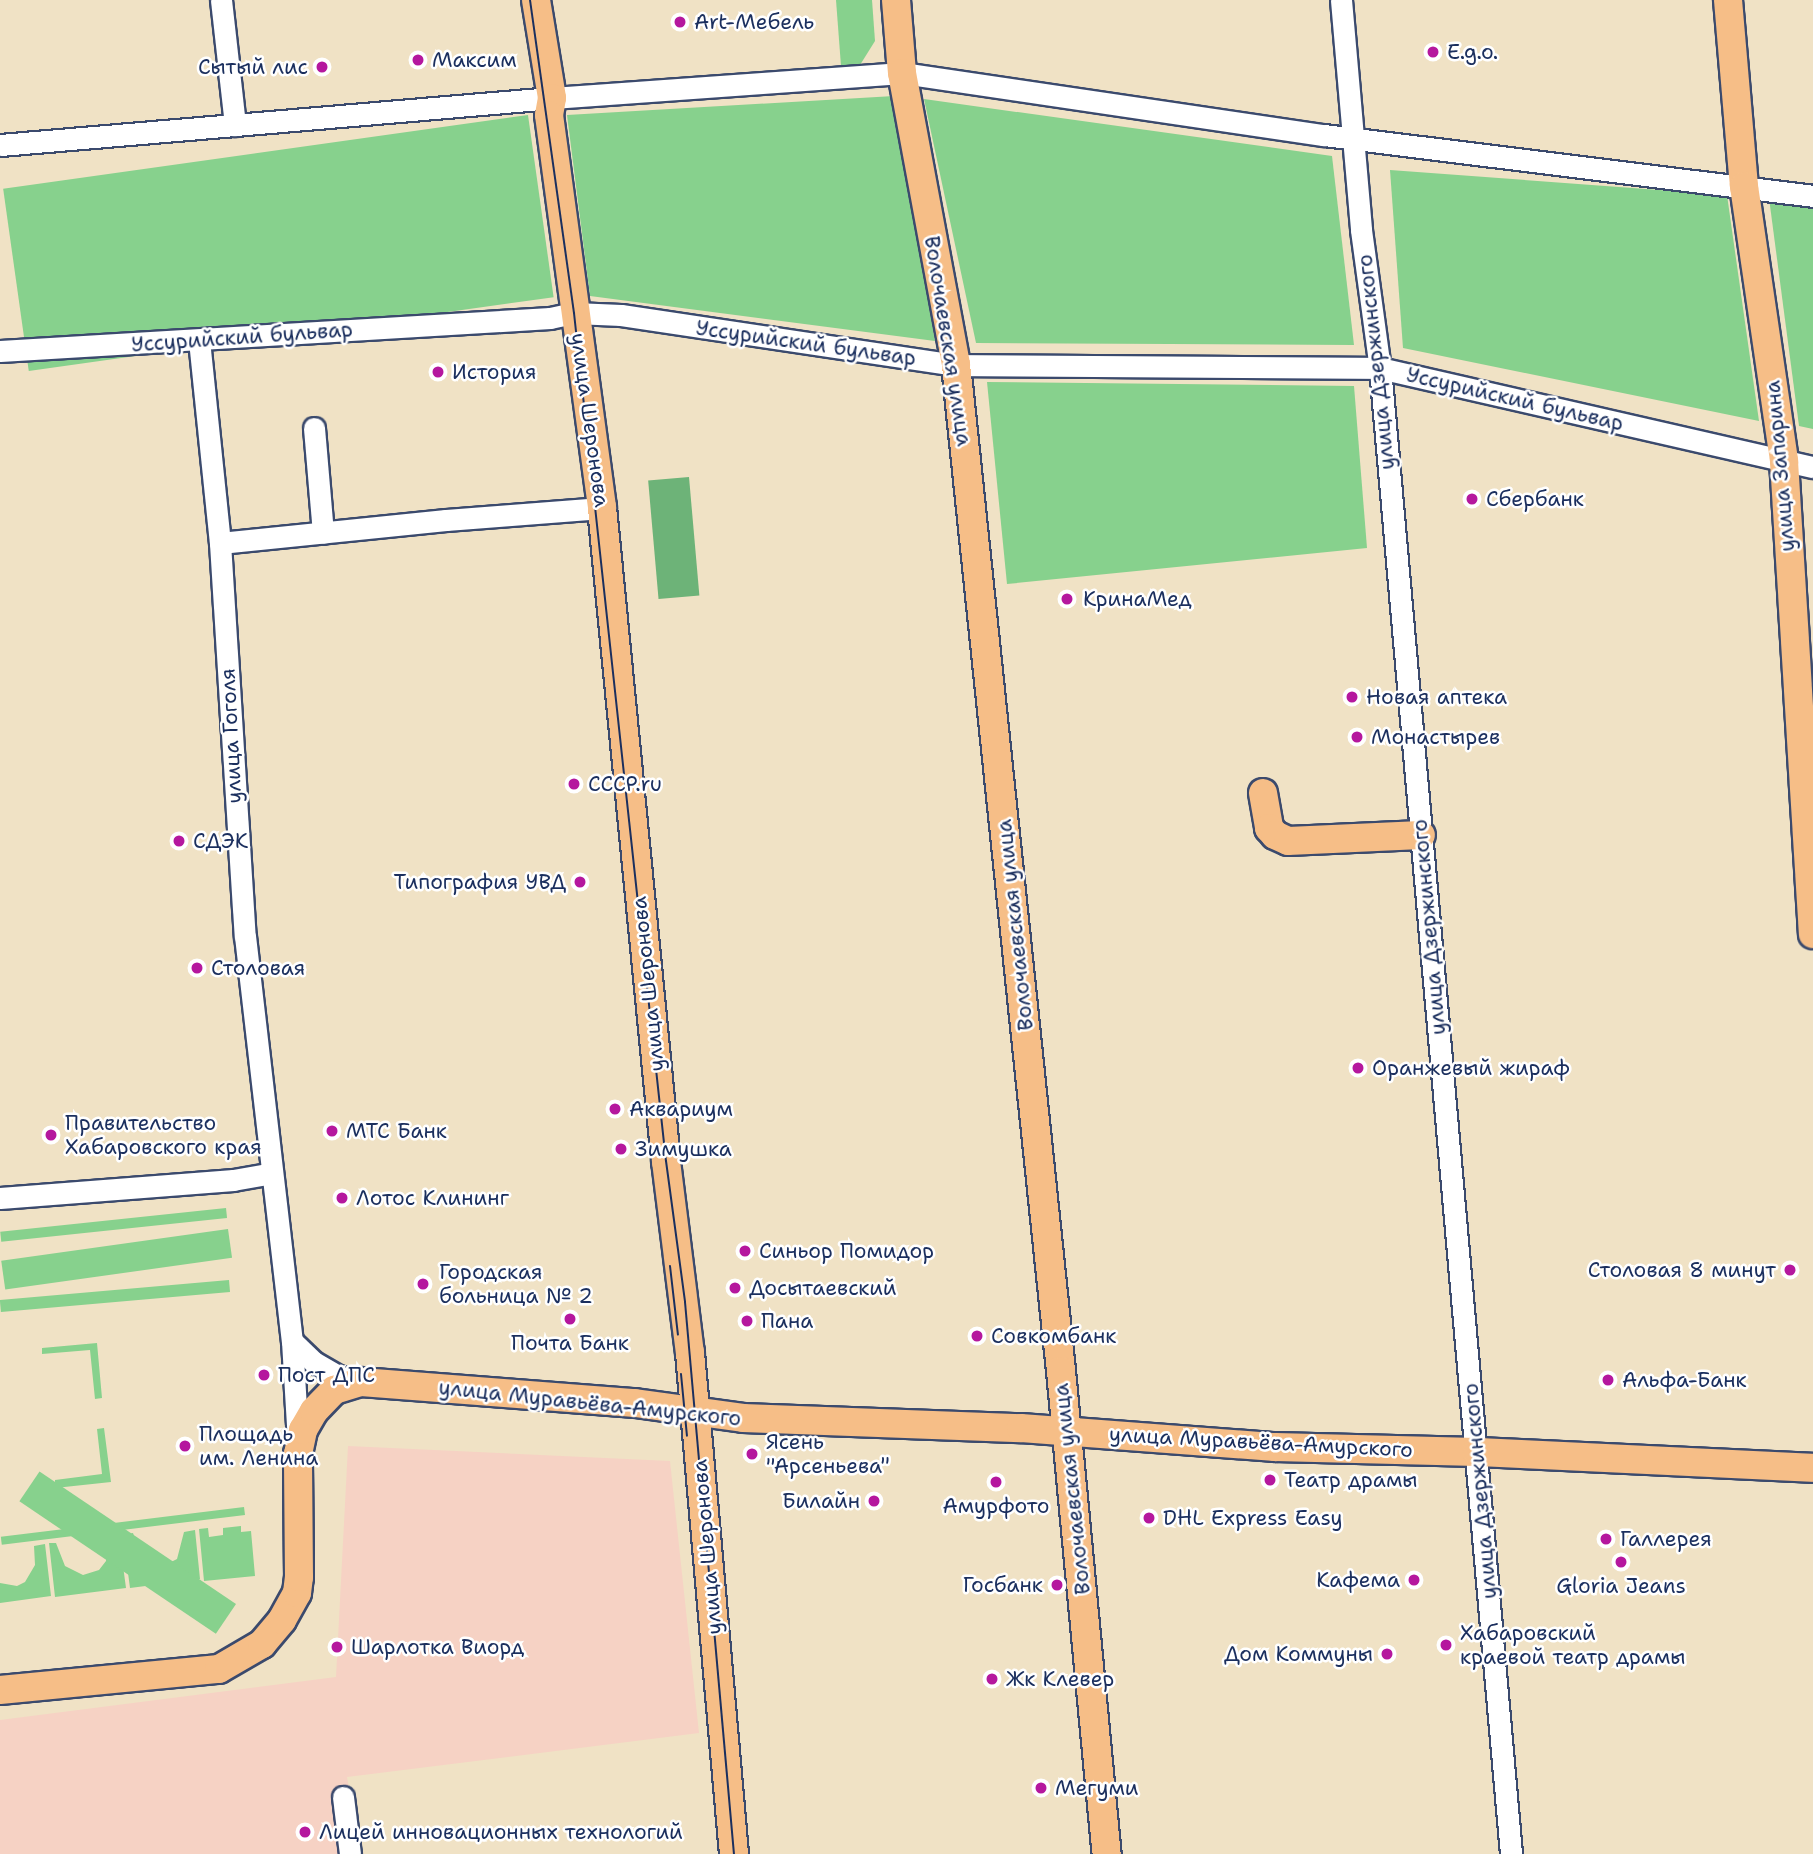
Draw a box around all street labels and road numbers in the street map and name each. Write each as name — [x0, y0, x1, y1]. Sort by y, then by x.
street label: Волочаевская улица — [919, 234, 977, 448]
street label: улица Дзержинского — [1352, 253, 1400, 471]
street label: Уссурийский бульвар — [694, 315, 918, 371]
street label: Уссурийский бульвар — [130, 317, 354, 357]
street label: улица Шеронова — [565, 331, 615, 509]
street label: Уссурийский бульвар — [1404, 362, 1626, 436]
street label: улица Запарина — [1760, 379, 1800, 553]
street label: улица Гоголя — [215, 668, 247, 804]
street label: Волочаевская улица — [991, 818, 1039, 1032]
street label: улица Дзержинского — [1407, 818, 1451, 1036]
street label: улица Шеронова — [626, 895, 670, 1073]
street label: улица Муравьёва-Амурского — [437, 1375, 743, 1431]
street label: Волочаевская улица — [1048, 1382, 1096, 1596]
street label: улица Дзержинского — [1458, 1382, 1502, 1600]
street label: улица Муравьёва-Амурского — [1109, 1421, 1413, 1463]
street label: улица Шеронова — [687, 1458, 727, 1636]

